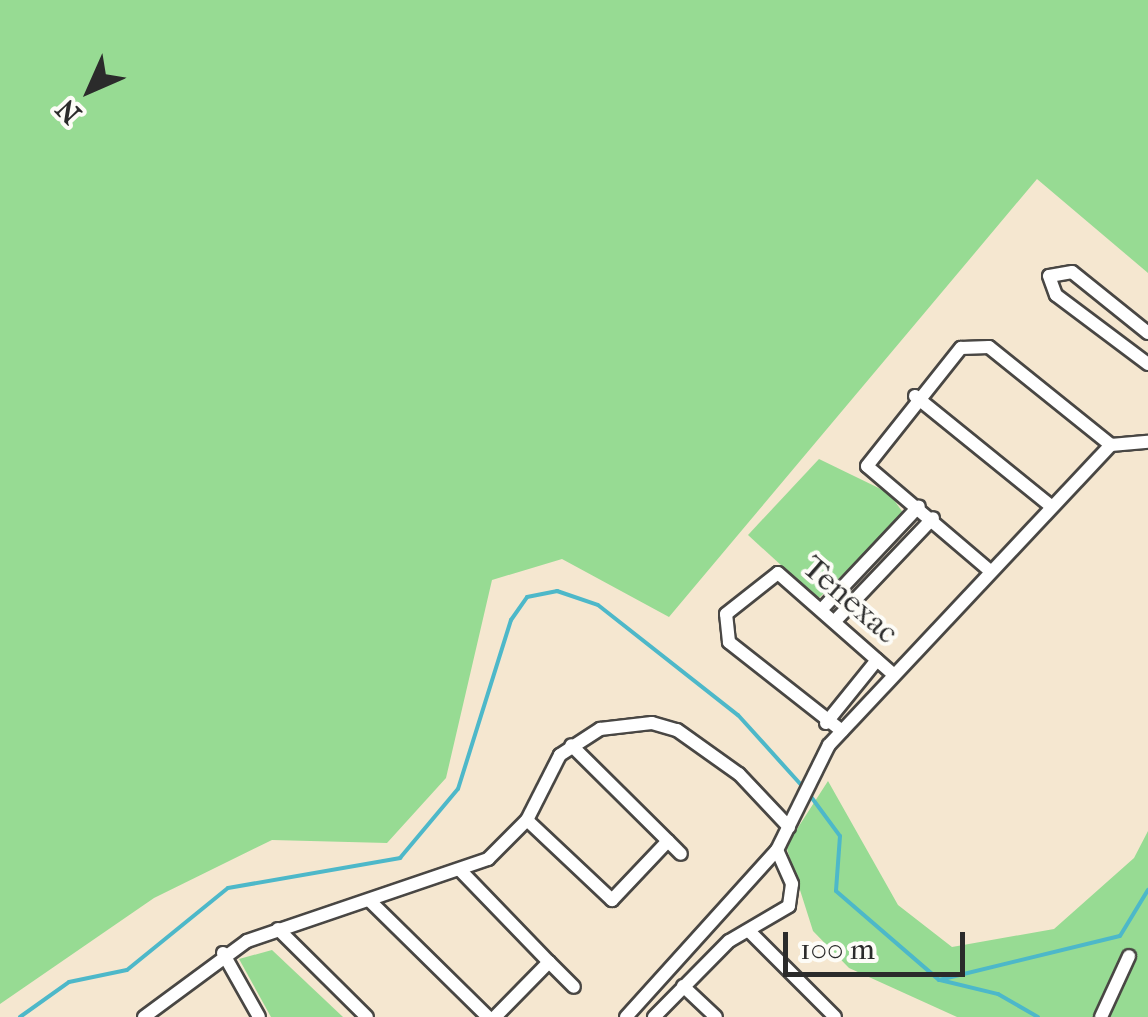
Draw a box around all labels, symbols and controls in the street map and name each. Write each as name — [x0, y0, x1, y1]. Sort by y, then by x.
north arrow — [40, 40, 140, 140]
text: N — [49, 92, 88, 131]
street label: Tenexac — [794, 548, 906, 652]
scale bar — [788, 912, 970, 974]
text: 100 m — [800, 932, 875, 967]

